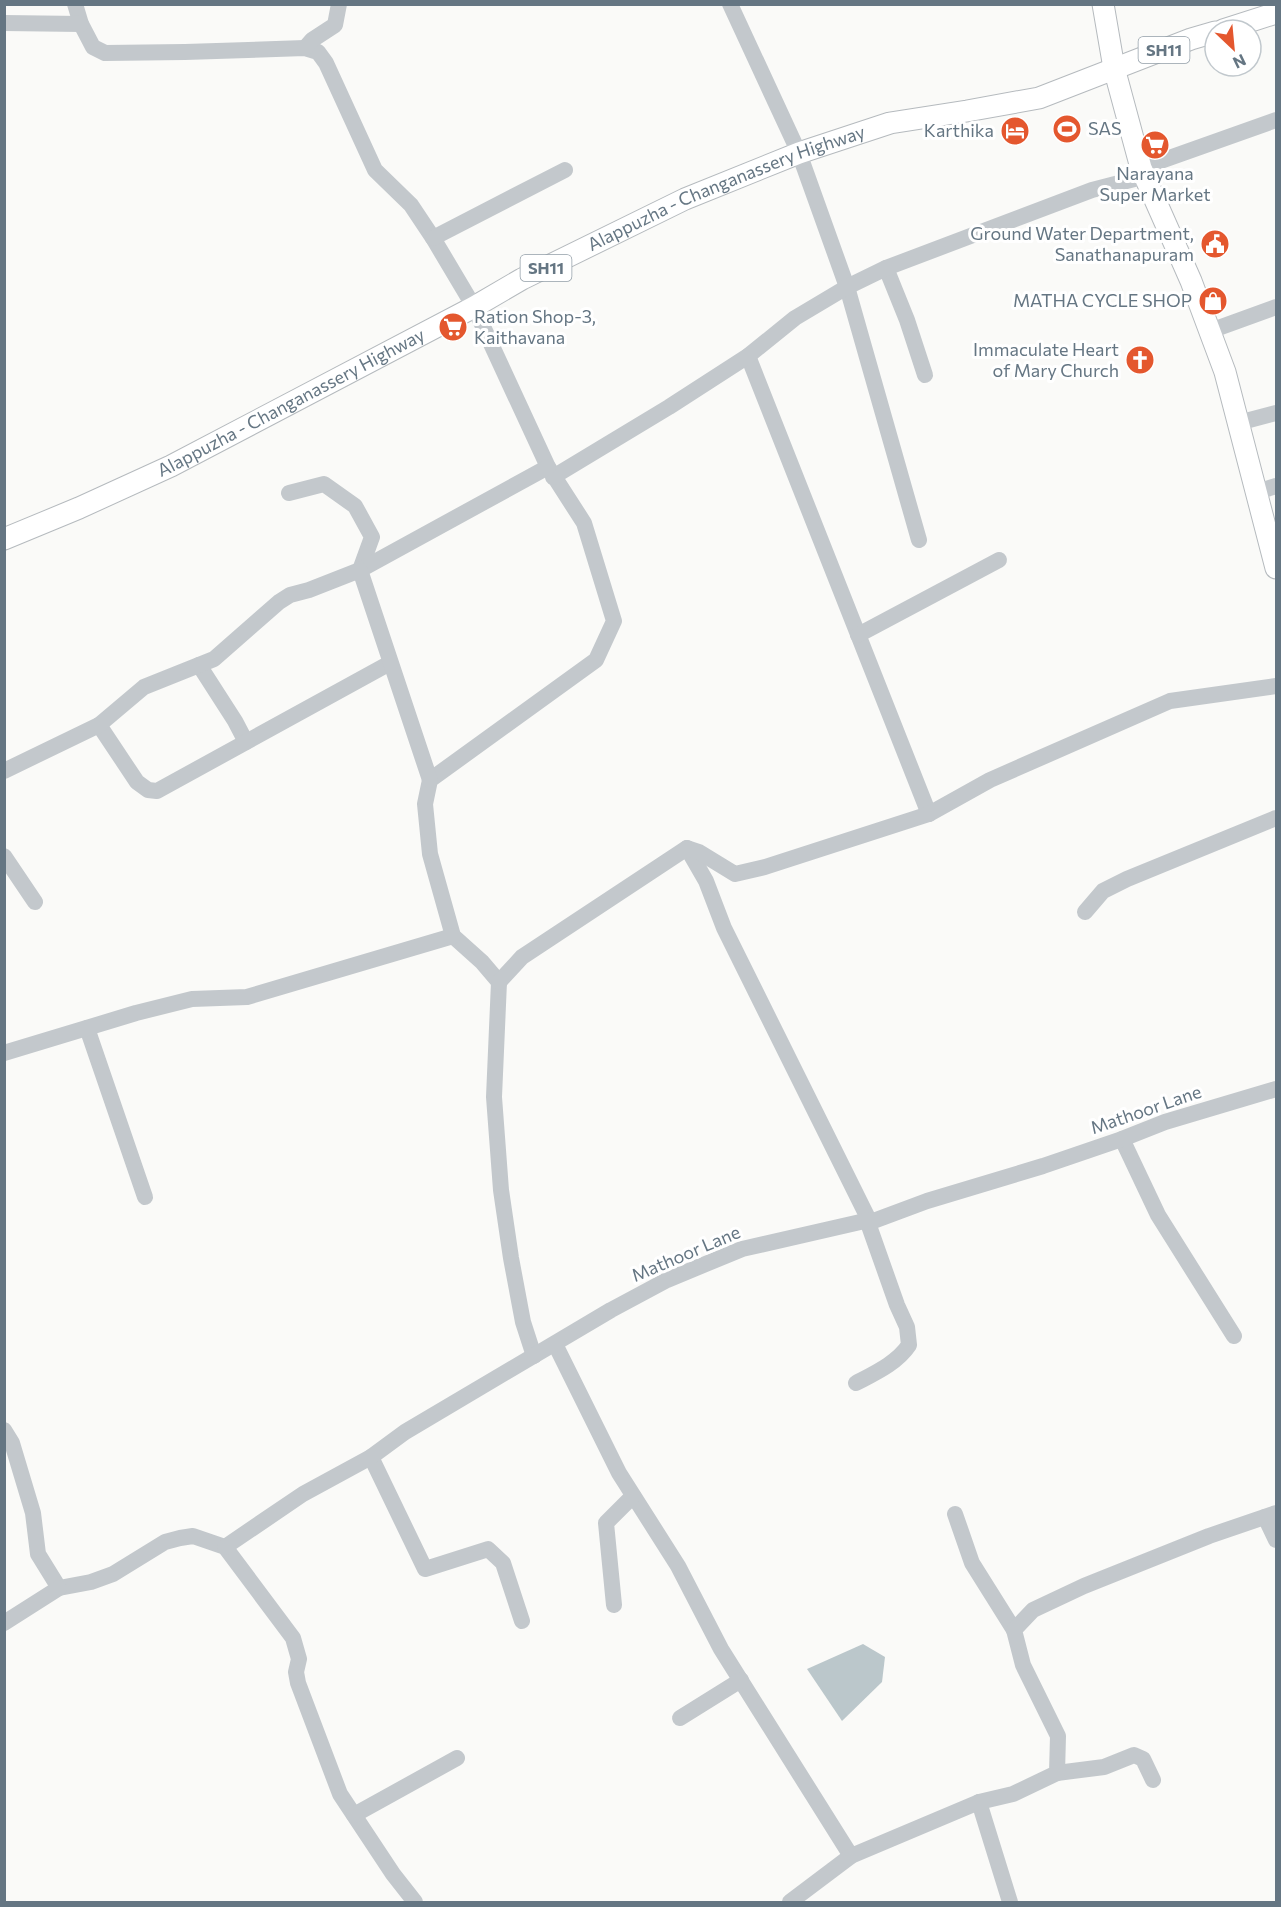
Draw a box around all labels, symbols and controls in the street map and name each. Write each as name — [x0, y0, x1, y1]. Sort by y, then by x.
north arrow — [1203, 18, 1263, 78]
road number: SH11 — [1138, 37, 1190, 63]
text: N — [1230, 51, 1249, 73]
sports icon: SAS — [1051, 113, 1083, 145]
hotel icon: Karthika — [999, 115, 1031, 147]
place label: SAS — [1088, 117, 1122, 139]
place label: Karthika — [924, 119, 994, 141]
street label: Alappuzha - Changanassery Highway — [584, 120, 868, 255]
supermarket icon: Narayana Super Market — [1139, 129, 1171, 161]
place label: Narayana Super Market — [1099, 162, 1211, 205]
place label: Ground Water Department, Sanathanapuram — [970, 222, 1194, 265]
public building icon: Ground Water Department, Sanathanapuram — [1199, 228, 1231, 260]
road number: SH11 — [520, 255, 572, 281]
shop icon: MATHA CYCLE SHOP — [1197, 285, 1229, 317]
place label: MATHA CYCLE SHOP — [1013, 289, 1192, 311]
place label: Ration Shop-3, Kaithavana — [474, 305, 596, 348]
supermarket icon: Ration Shop-3, Kaithavana — [437, 311, 469, 343]
street label: Alappuzha - Changanassery Highway — [154, 323, 428, 481]
place label: Immaculate Heart of Mary Church — [973, 338, 1119, 381]
church icon: Immaculate Heart of Mary Church — [1124, 344, 1156, 376]
street label: Mathoor Lane — [1087, 1080, 1204, 1138]
street label: Mathoor Lane — [628, 1220, 743, 1286]

